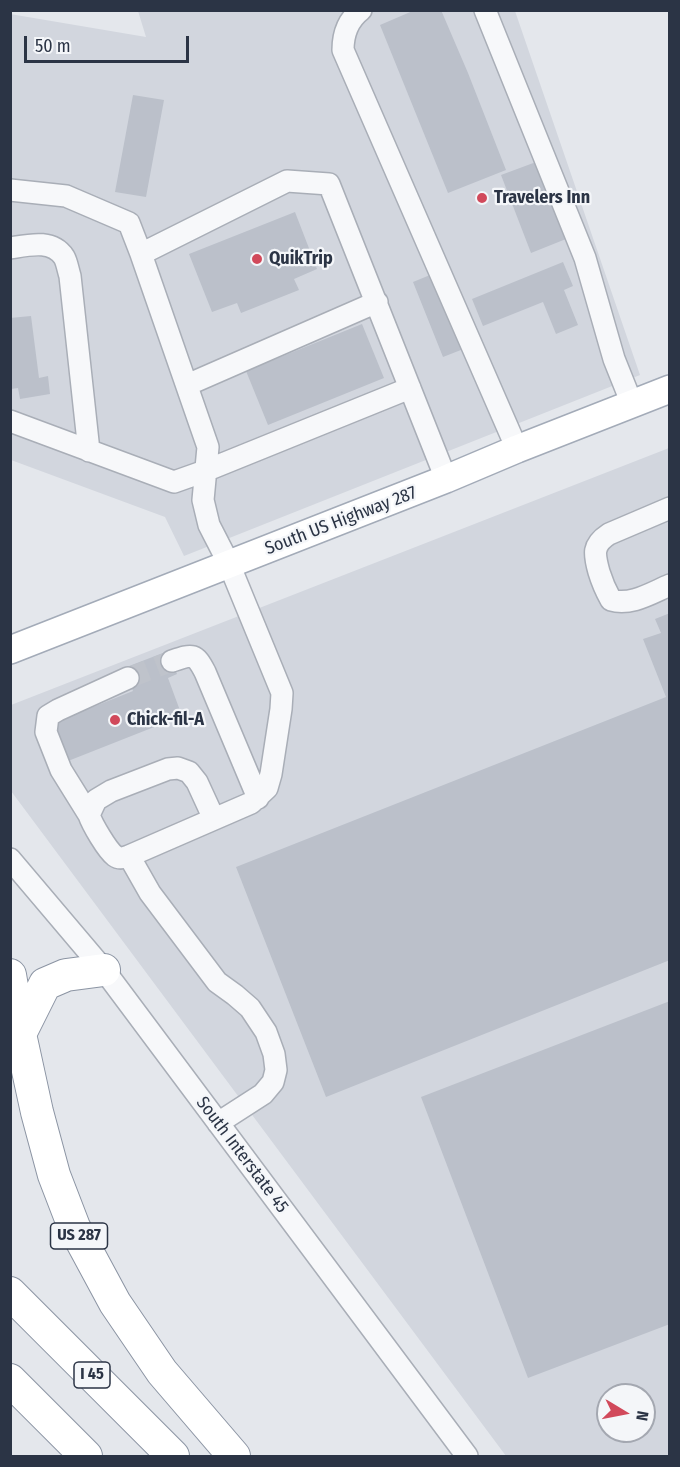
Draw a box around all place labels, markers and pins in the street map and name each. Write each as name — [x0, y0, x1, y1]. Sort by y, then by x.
place label: Travelers Inn — [494, 187, 590, 209]
marker: Travelers Inn — [475, 191, 489, 205]
place label: QuikTrip — [269, 248, 333, 270]
marker: QuikTrip — [250, 252, 264, 266]
place label: Chick-fil-A — [127, 709, 204, 731]
marker: Chick-fil-A — [108, 713, 122, 727]

